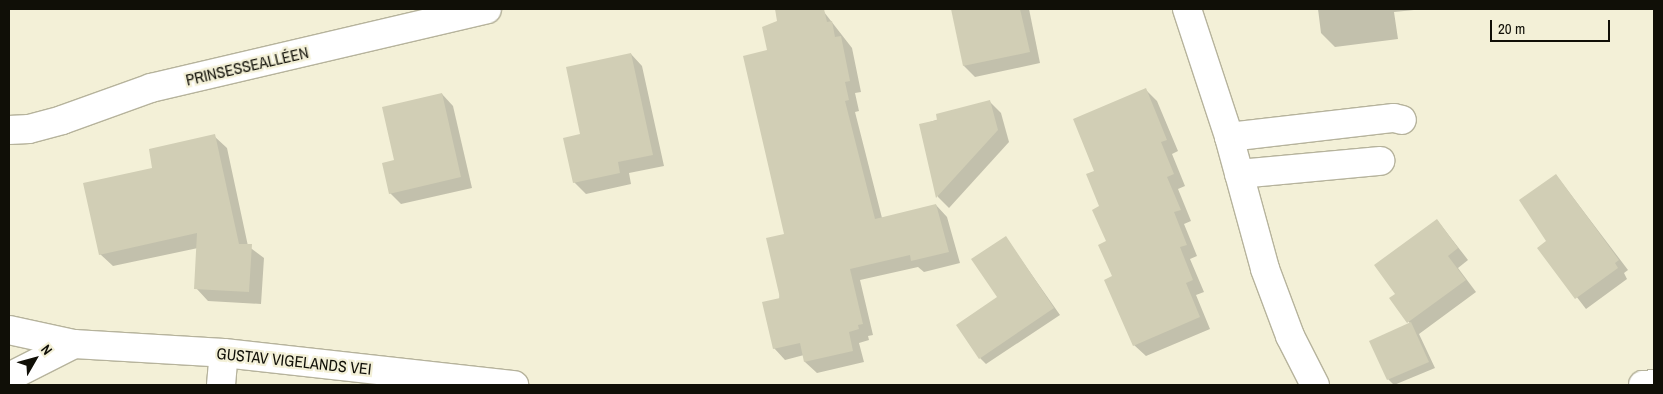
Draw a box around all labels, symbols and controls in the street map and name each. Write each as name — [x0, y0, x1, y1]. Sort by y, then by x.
scale bar — [1493, 10, 1613, 42]
text: 20 m — [1498, 18, 1525, 39]
street label: PRINSESSEALLÉEN — [184, 43, 310, 89]
north arrow — [10, 334, 60, 384]
text: N — [37, 341, 56, 359]
street label: GUSTAV VIGELANDS VEI — [216, 343, 372, 379]

